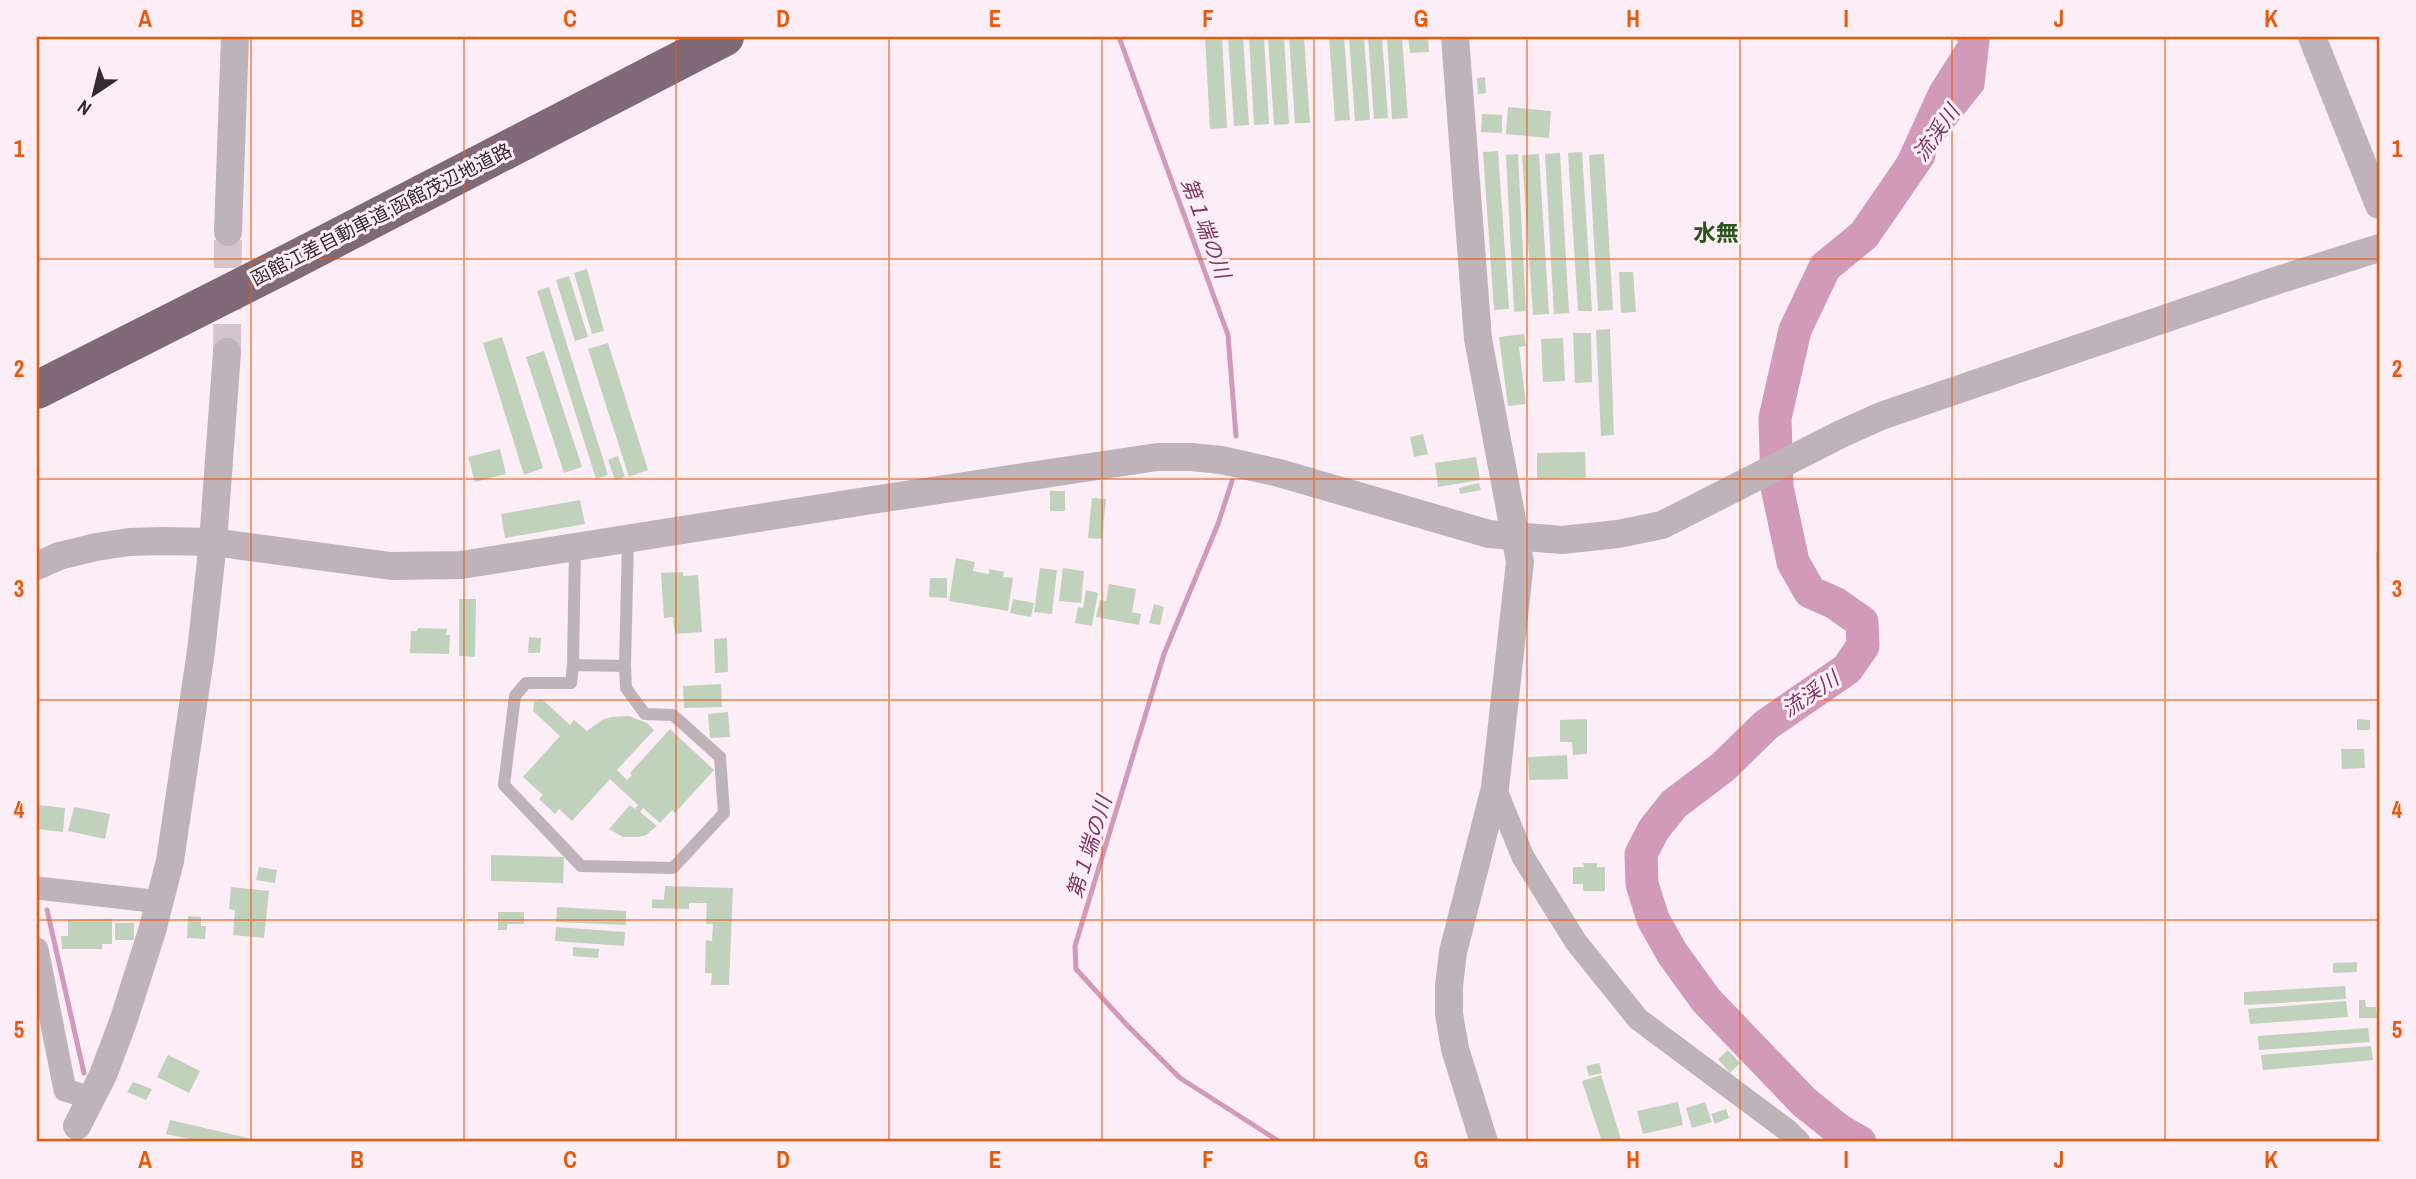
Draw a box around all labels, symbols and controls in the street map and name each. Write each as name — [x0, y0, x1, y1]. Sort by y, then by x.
text: A — [138, 3, 152, 34]
text: B — [350, 3, 364, 34]
text: C — [563, 3, 577, 34]
text: D — [776, 3, 790, 34]
text: E — [989, 3, 1001, 34]
text: F — [1202, 3, 1214, 34]
text: G — [1414, 3, 1428, 34]
text: H — [1626, 3, 1640, 34]
text: I — [1843, 3, 1849, 34]
text: J — [2054, 3, 2064, 34]
text: K — [2264, 3, 2278, 34]
north arrow — [60, 60, 130, 130]
text: N — [72, 94, 96, 122]
water label: 流渓川 — [1906, 97, 1967, 167]
text: 1 — [14, 133, 25, 164]
text: 1 — [2392, 133, 2403, 164]
street label: 函館江差自動車道;函館茂辺地道路 — [246, 137, 516, 291]
water label: 第１端の川 — [1174, 174, 1238, 284]
district label: 水無 — [1693, 217, 1739, 248]
text: 2 — [14, 353, 24, 384]
text: 2 — [2392, 353, 2402, 384]
text: 3 — [14, 573, 24, 604]
text: 3 — [2392, 573, 2402, 604]
water label: 流渓川 — [1776, 663, 1846, 724]
water label: 第１端の川 — [1060, 791, 1119, 901]
text: 4 — [14, 794, 25, 825]
text: 4 — [2392, 794, 2403, 825]
text: 5 — [14, 1014, 24, 1045]
text: 5 — [2392, 1014, 2402, 1045]
text: A — [138, 1144, 152, 1175]
text: B — [350, 1144, 364, 1175]
text: C — [563, 1144, 577, 1175]
text: D — [776, 1144, 790, 1175]
text: E — [989, 1144, 1001, 1175]
text: F — [1202, 1144, 1214, 1175]
text: G — [1414, 1144, 1428, 1175]
text: H — [1626, 1144, 1640, 1175]
text: I — [1843, 1144, 1849, 1175]
text: J — [2054, 1144, 2064, 1175]
text: K — [2264, 1144, 2278, 1175]

